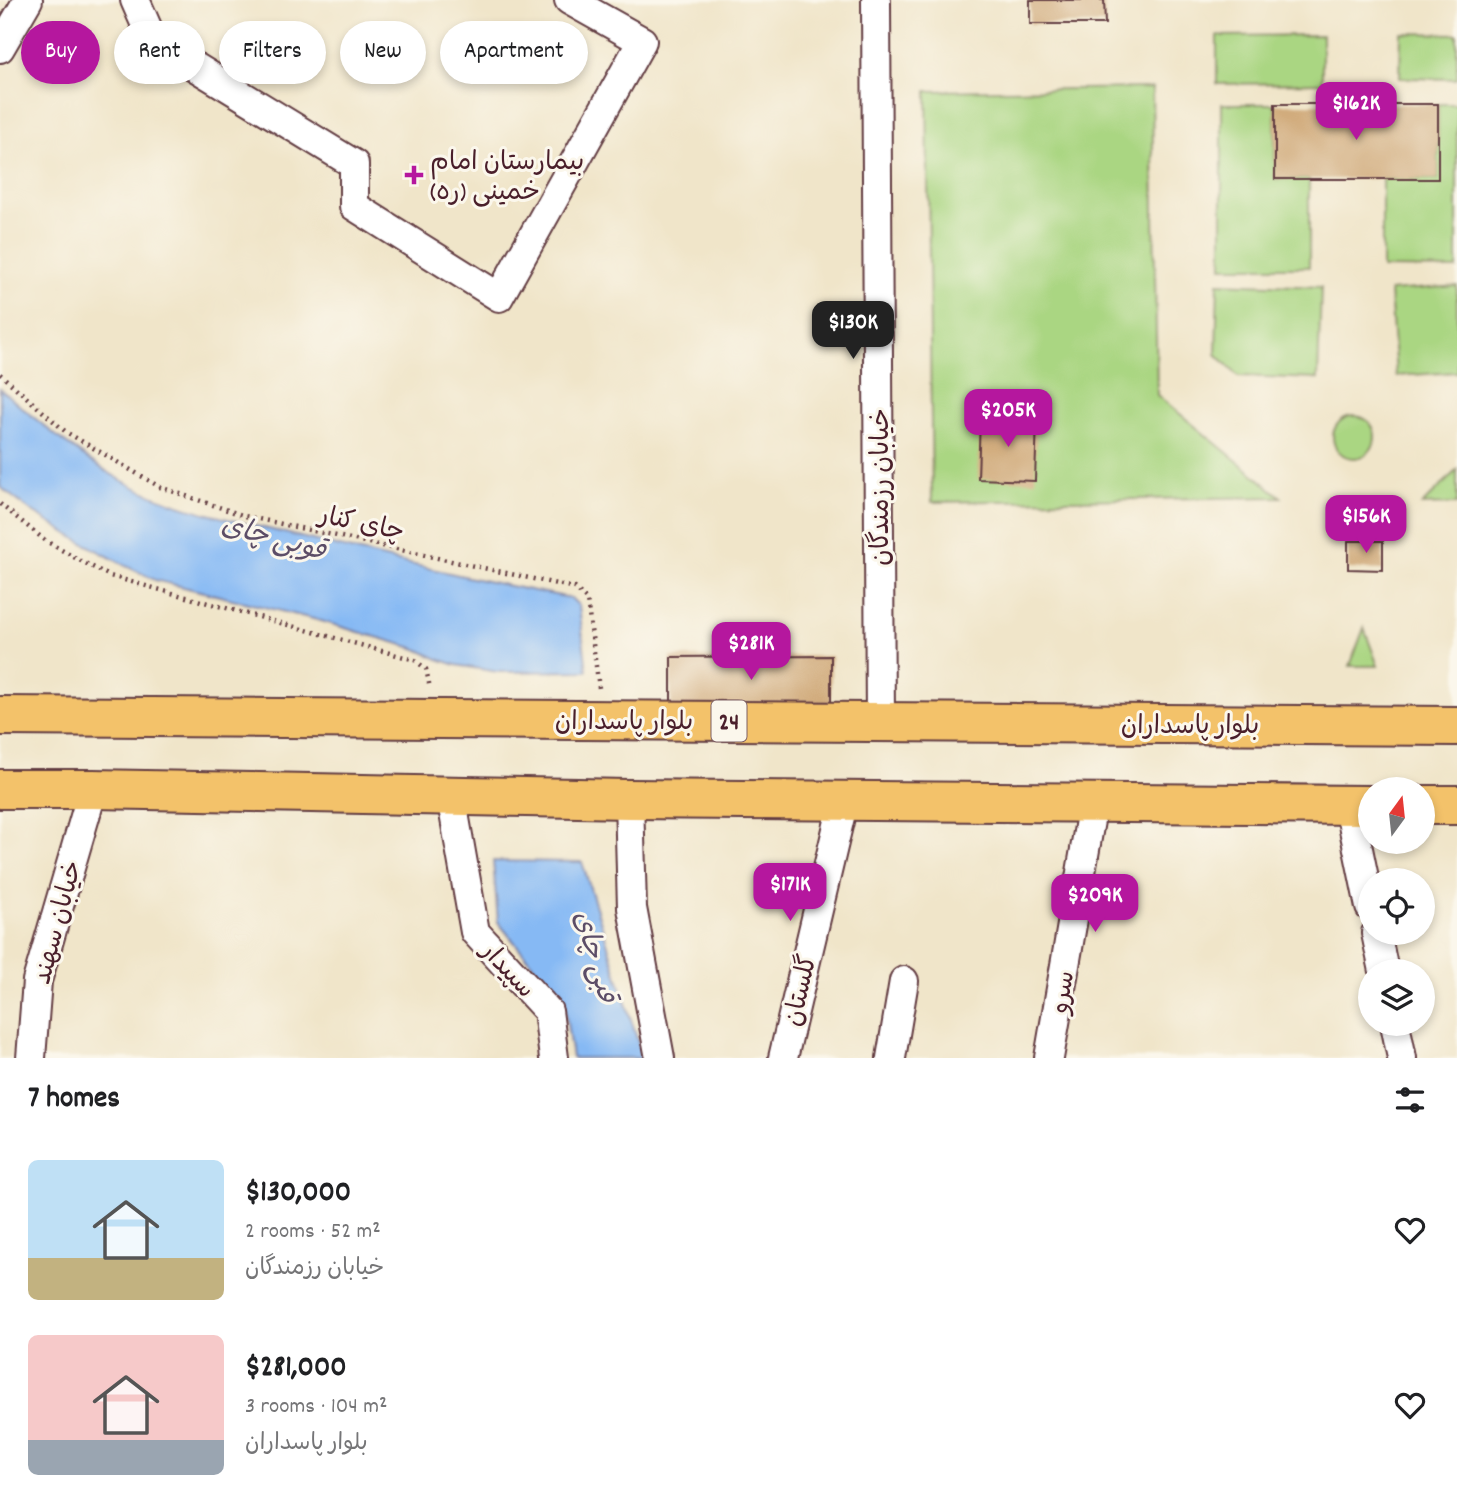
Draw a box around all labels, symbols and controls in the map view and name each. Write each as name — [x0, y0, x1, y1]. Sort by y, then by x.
chip: Buy — [21, 21, 100, 84]
chip: Rent — [114, 21, 205, 84]
chip: Filters — [219, 21, 326, 84]
chip: New — [340, 21, 426, 84]
chip: Apartment — [440, 21, 588, 84]
pin: $162K — [1307, 82, 1405, 142]
text: $162K — [1332, 88, 1380, 121]
place label: بیمارستان امام خمینی (ره) — [430, 145, 584, 212]
marker: بیمارستان امام خمینی (ره) — [404, 165, 424, 185]
pin: $130K — [804, 302, 902, 361]
text: $130K — [828, 307, 878, 340]
pin: $205K — [959, 390, 1057, 449]
text: $205K — [980, 395, 1036, 428]
street label: خیابان رزمندگان — [864, 408, 901, 566]
pin: $156K — [1317, 496, 1415, 555]
street label: چای کنار — [313, 498, 407, 553]
text: $156K — [1341, 501, 1391, 534]
water label: قوبی چای — [216, 508, 332, 575]
pin: $281K — [702, 622, 800, 682]
text: $281K — [728, 628, 774, 661]
road number: 24 — [712, 700, 746, 742]
street label: بلوار پاسداران — [555, 705, 693, 742]
street label: بلوار پاسداران — [1121, 709, 1259, 746]
north arrow — [1358, 777, 1435, 854]
map controls — [1358, 777, 1435, 1036]
street label: خیابان سهند — [25, 857, 94, 989]
pin: $171K — [741, 864, 839, 923]
button: locate — [1358, 868, 1435, 945]
text: $171K — [769, 869, 811, 902]
pin: $209K — [1046, 874, 1144, 934]
text: $209K — [1067, 880, 1123, 913]
water label: قبی چای — [560, 907, 625, 1010]
street label: سپیدار — [469, 933, 542, 1008]
street label: گلستان — [776, 951, 829, 1030]
button: layers — [1358, 959, 1435, 1036]
street label: سرو — [1042, 968, 1086, 1018]
text: 7 homes — [28, 1079, 120, 1122]
icon: filters — [1391, 1081, 1429, 1119]
text: $130,000 — [245, 1173, 351, 1216]
icon: home — [84, 1188, 168, 1272]
icon: heart — [1391, 1211, 1429, 1249]
text: 2 rooms · 52 m² — [245, 1216, 381, 1249]
text: خیابان رزمندگان — [245, 1253, 384, 1286]
text: $281,000 — [245, 1348, 347, 1391]
icon: home — [84, 1363, 168, 1447]
icon: heart — [1391, 1386, 1429, 1424]
text: 3 rooms · 104 m² — [245, 1391, 387, 1424]
text: بلوار پاسداران — [245, 1428, 368, 1461]

